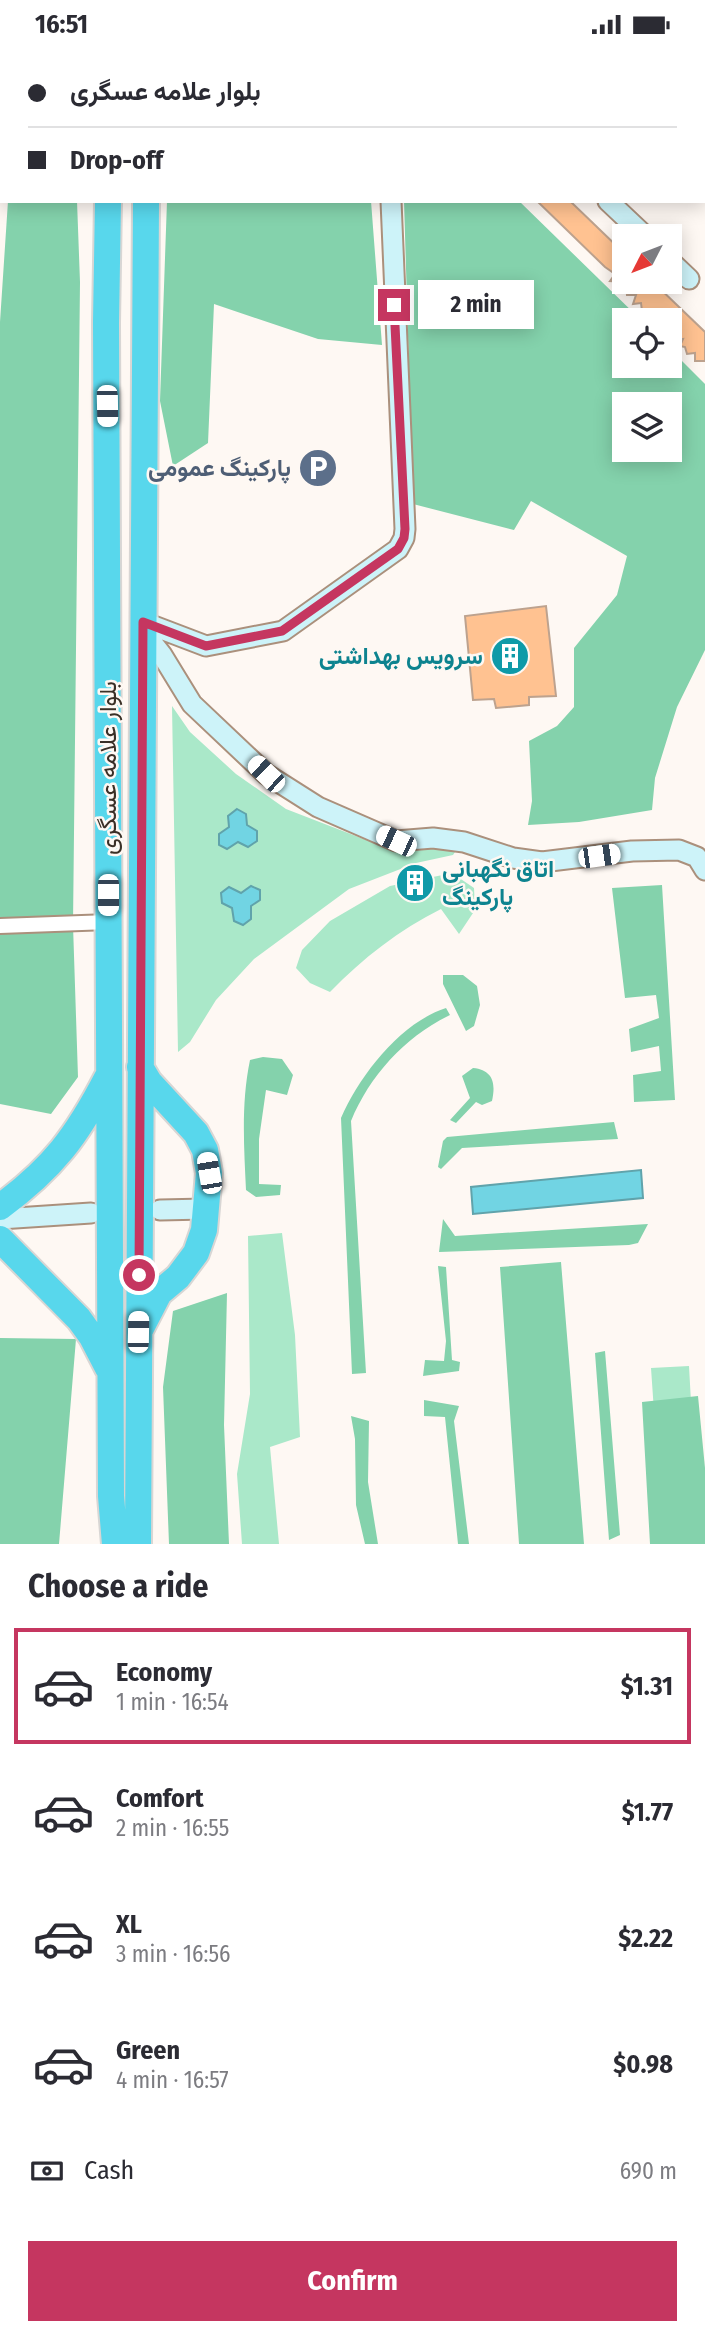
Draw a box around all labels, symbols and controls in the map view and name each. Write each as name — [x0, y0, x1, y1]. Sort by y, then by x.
text: 16:51 — [35, 9, 88, 40]
text: بلوار علامه عسگری — [70, 76, 261, 107]
text: Drop-off — [70, 145, 163, 176]
north arrow — [612, 224, 682, 294]
map controls — [612, 224, 682, 462]
callout: 2 min — [418, 281, 534, 329]
route end — [378, 289, 410, 321]
text: 2 min — [451, 290, 502, 318]
button: locate — [612, 308, 682, 378]
car — [97, 385, 118, 427]
button: layers — [612, 392, 682, 462]
parking icon: پارکینگ عمومی — [297, 447, 339, 489]
place label: پارکینگ عمومی — [148, 454, 291, 484]
building icon: سرویس بهداشتی — [489, 635, 531, 677]
place label: سرویس بهداشتی — [319, 642, 483, 671]
street label: بلوار علامه عسگری — [94, 681, 123, 855]
car — [244, 752, 289, 796]
car — [373, 823, 420, 859]
car — [577, 843, 622, 869]
place label: اتاق نگهبانی پارکینگ — [442, 855, 554, 913]
building icon: اتاق نگهبانی پارکینگ — [394, 862, 436, 904]
car — [98, 874, 119, 916]
car — [196, 1150, 223, 1196]
route start — [123, 1259, 155, 1291]
car — [128, 1311, 149, 1353]
text: Choose a ride — [28, 1567, 209, 1605]
icon: car — [32, 1655, 95, 1718]
text: Economy — [116, 1657, 212, 1688]
text: $1.31 — [621, 1671, 673, 1702]
text: 1 min · 16:54 — [116, 1688, 229, 1716]
icon: car — [32, 1781, 95, 1844]
text: Comfort — [116, 1783, 204, 1814]
text: $1.77 — [622, 1797, 673, 1828]
text: 2 min · 16:55 — [116, 1814, 229, 1842]
icon: car — [32, 1907, 95, 1970]
text: XL — [116, 1909, 142, 1940]
text: $2.22 — [618, 1923, 673, 1954]
text: 3 min · 16:56 — [116, 1940, 230, 1968]
icon: car — [32, 2033, 95, 2096]
text: Green — [116, 2035, 180, 2066]
text: $0.98 — [613, 2049, 673, 2080]
text: 4 min · 16:57 — [116, 2066, 229, 2094]
icon: cash — [28, 2152, 66, 2190]
text: Cash — [84, 2155, 134, 2186]
text: 690 m — [620, 2157, 677, 2185]
button: Confirm — [28, 2241, 677, 2321]

